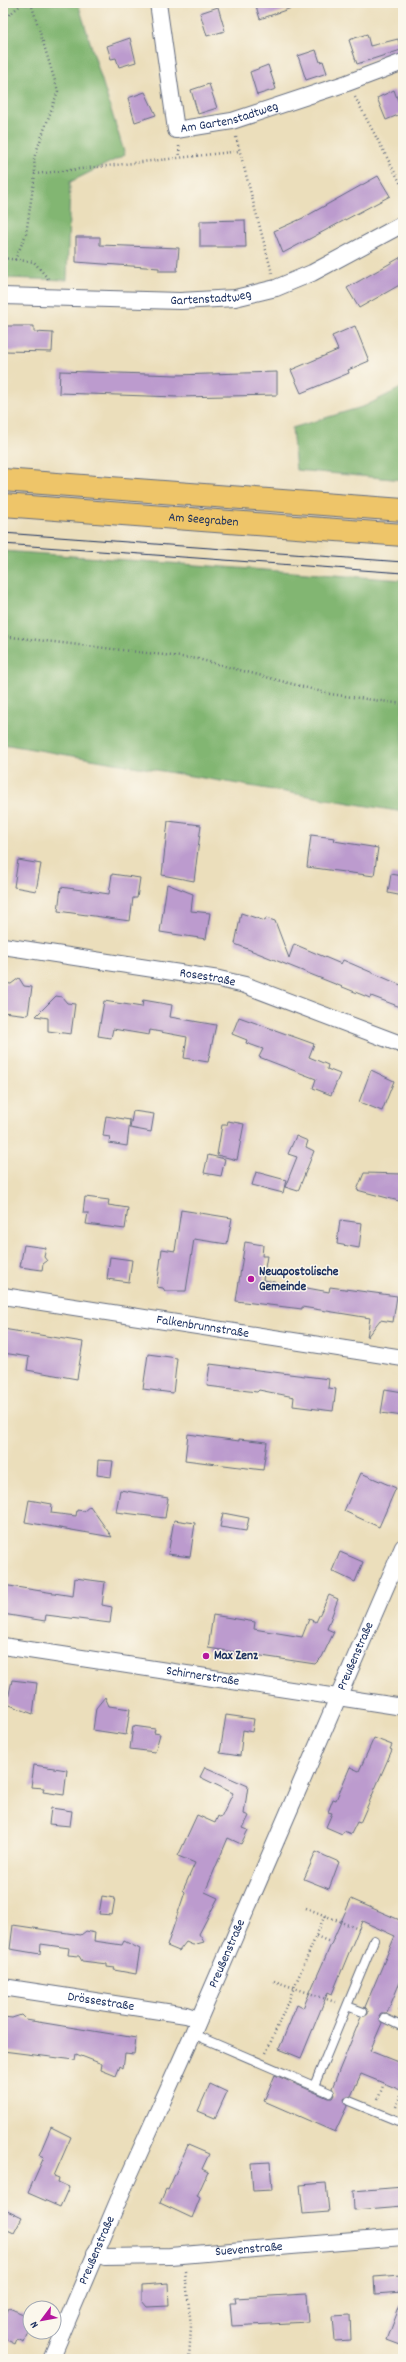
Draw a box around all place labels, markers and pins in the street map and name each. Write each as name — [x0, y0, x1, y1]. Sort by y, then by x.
place label: Neuapostolische Gemeinde — [259, 1263, 339, 1297]
marker: Neuapostolische Gemeinde — [246, 1274, 256, 1284]
place label: Max Zenz — [214, 1647, 259, 1666]
marker: Max Zenz — [201, 1651, 211, 1661]

